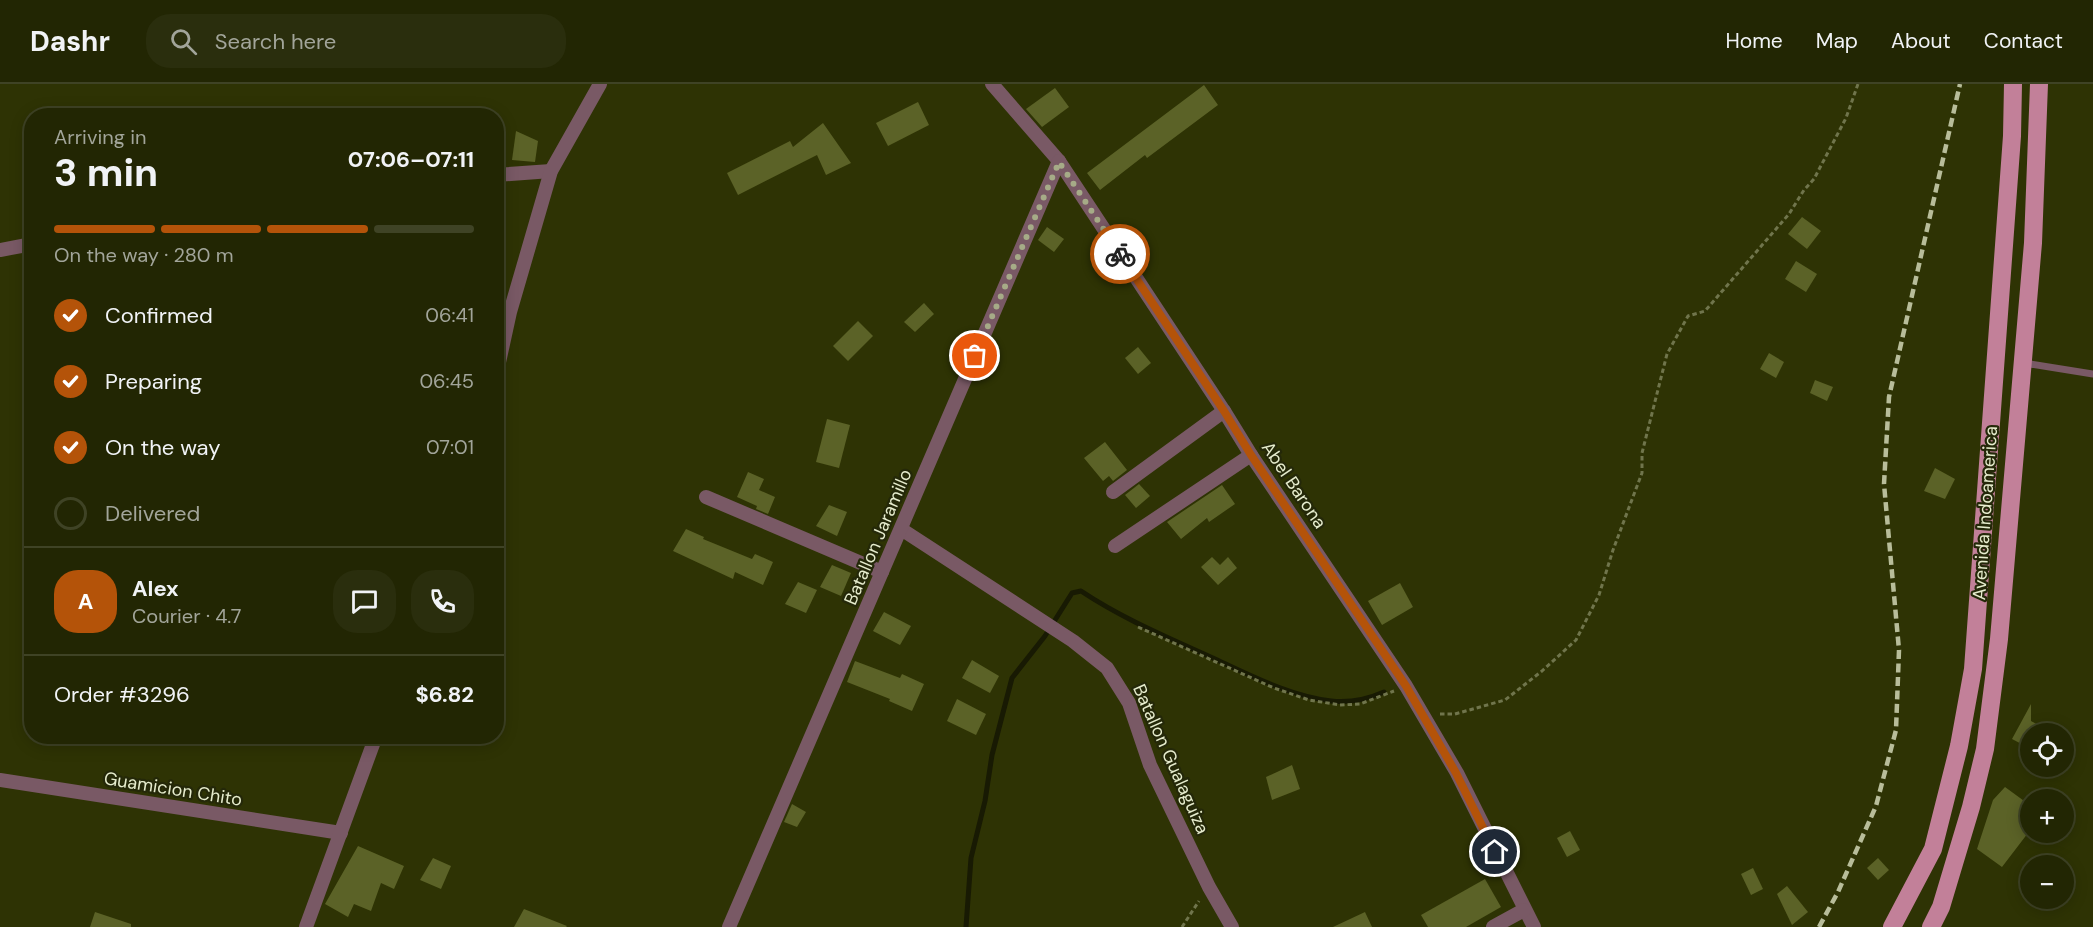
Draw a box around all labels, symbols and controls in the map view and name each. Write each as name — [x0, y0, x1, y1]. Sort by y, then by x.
search box — [146, 14, 566, 68]
text: Dashr — [30, 23, 110, 60]
icon: search — [167, 25, 200, 58]
text: Search here — [215, 27, 336, 56]
text: Home — [1725, 27, 1783, 55]
text: Map — [1816, 27, 1858, 55]
text: About — [1891, 27, 1951, 55]
text: Contact — [1984, 27, 2063, 55]
text: Arriving in — [54, 124, 146, 150]
text: 07:06–07:11 — [348, 145, 474, 174]
text: 3 min — [54, 147, 158, 198]
courier — [1090, 224, 1150, 284]
icon: bike — [1104, 238, 1137, 271]
text: On the way · 280 m — [54, 242, 234, 268]
icon: check — [54, 299, 87, 332]
text: Confirmed — [105, 301, 213, 330]
text: 06:41 — [425, 302, 474, 328]
pin — [949, 330, 1000, 381]
icon: bag — [958, 339, 991, 372]
icon: check — [54, 365, 87, 398]
text: Preparing — [105, 367, 202, 396]
text: 06:45 — [419, 368, 474, 394]
street label: Avenida Indoamerica — [1967, 425, 2003, 601]
icon: check — [54, 431, 87, 464]
text: On the way — [105, 433, 220, 462]
text: 07:01 — [426, 434, 474, 460]
street label: Abel Barona — [1256, 437, 1332, 533]
street label: Batallon Jaramillo — [839, 465, 917, 609]
text: Delivered — [105, 499, 200, 528]
button: chat — [333, 570, 396, 633]
button: phone — [411, 570, 474, 633]
text: Alex — [132, 574, 179, 603]
text: A — [78, 587, 93, 616]
text: Courier · 4.7 — [132, 603, 241, 629]
text: Order #3296 — [54, 680, 190, 709]
text: $6.82 — [415, 680, 474, 709]
street label: Batallon Gualaguiza — [1127, 680, 1215, 838]
map controls — [2020, 723, 2074, 909]
button: locate — [2020, 723, 2074, 777]
street label: Guamicion Chito — [102, 766, 244, 812]
button: + — [2020, 789, 2074, 843]
pin — [1469, 826, 1520, 877]
icon: home — [1478, 835, 1511, 868]
button: − — [2020, 855, 2074, 909]

